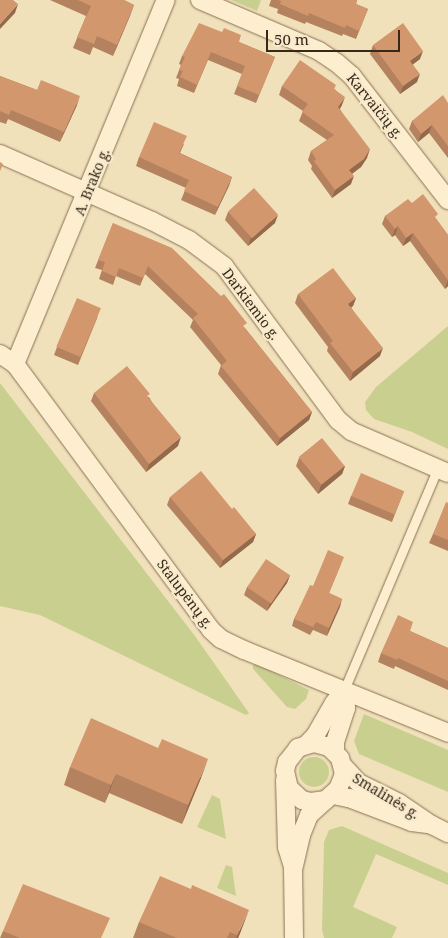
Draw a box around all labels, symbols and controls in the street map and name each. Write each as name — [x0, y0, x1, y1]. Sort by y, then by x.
scale bar — [268, 20, 402, 52]
text: 50 m — [274, 29, 309, 49]
street label: Karvaičių g. — [343, 70, 407, 142]
street label: A. Brako g. — [71, 146, 113, 218]
street label: Darkiemio g. — [219, 265, 283, 343]
street label: Stalupėnų g. — [154, 556, 216, 632]
street label: Smalinės g. — [350, 769, 422, 823]

